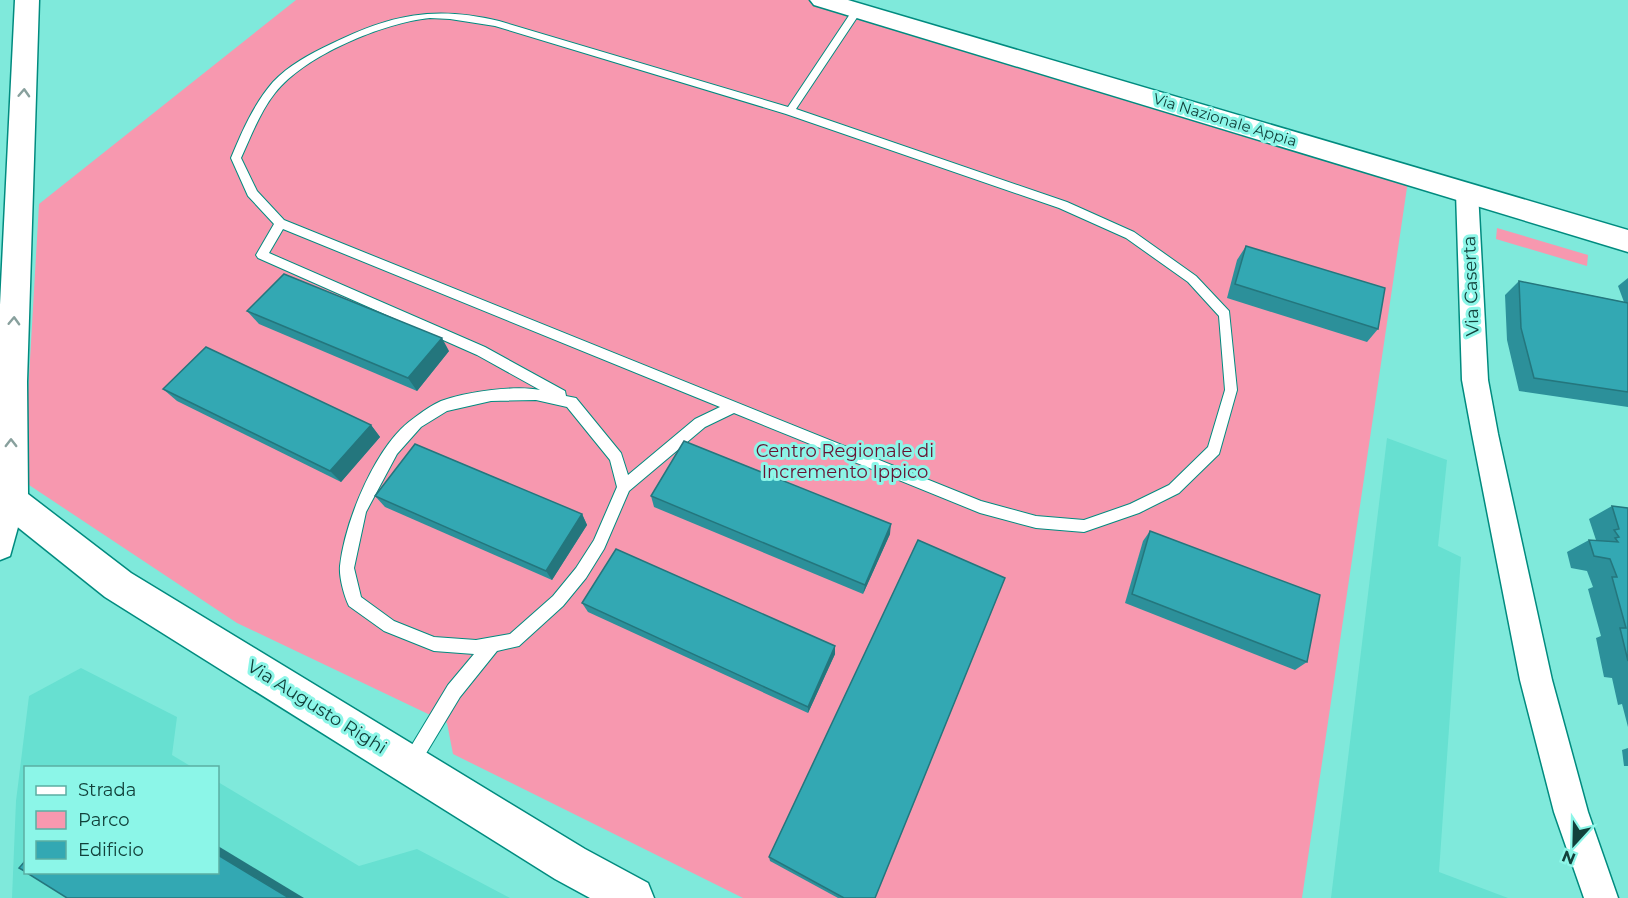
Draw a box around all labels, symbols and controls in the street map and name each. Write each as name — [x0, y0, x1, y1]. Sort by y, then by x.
one-way arrow — [18, 88, 31, 97]
street label: Via Nazionale Appia — [1151, 89, 1299, 150]
street label: Via Caserta — [1458, 235, 1484, 337]
one-way arrow — [7, 317, 20, 326]
one-way arrow — [5, 439, 17, 448]
park label: Centro Regionale di Incremento Ippico — [756, 440, 934, 483]
street label: Via Augusto Righi — [243, 655, 391, 759]
legend — [24, 766, 219, 874]
text: Strada — [78, 779, 136, 801]
text: Parco — [78, 809, 130, 831]
north arrow — [1544, 814, 1604, 874]
text: Edificio — [78, 839, 144, 861]
text: N — [1559, 846, 1578, 869]

